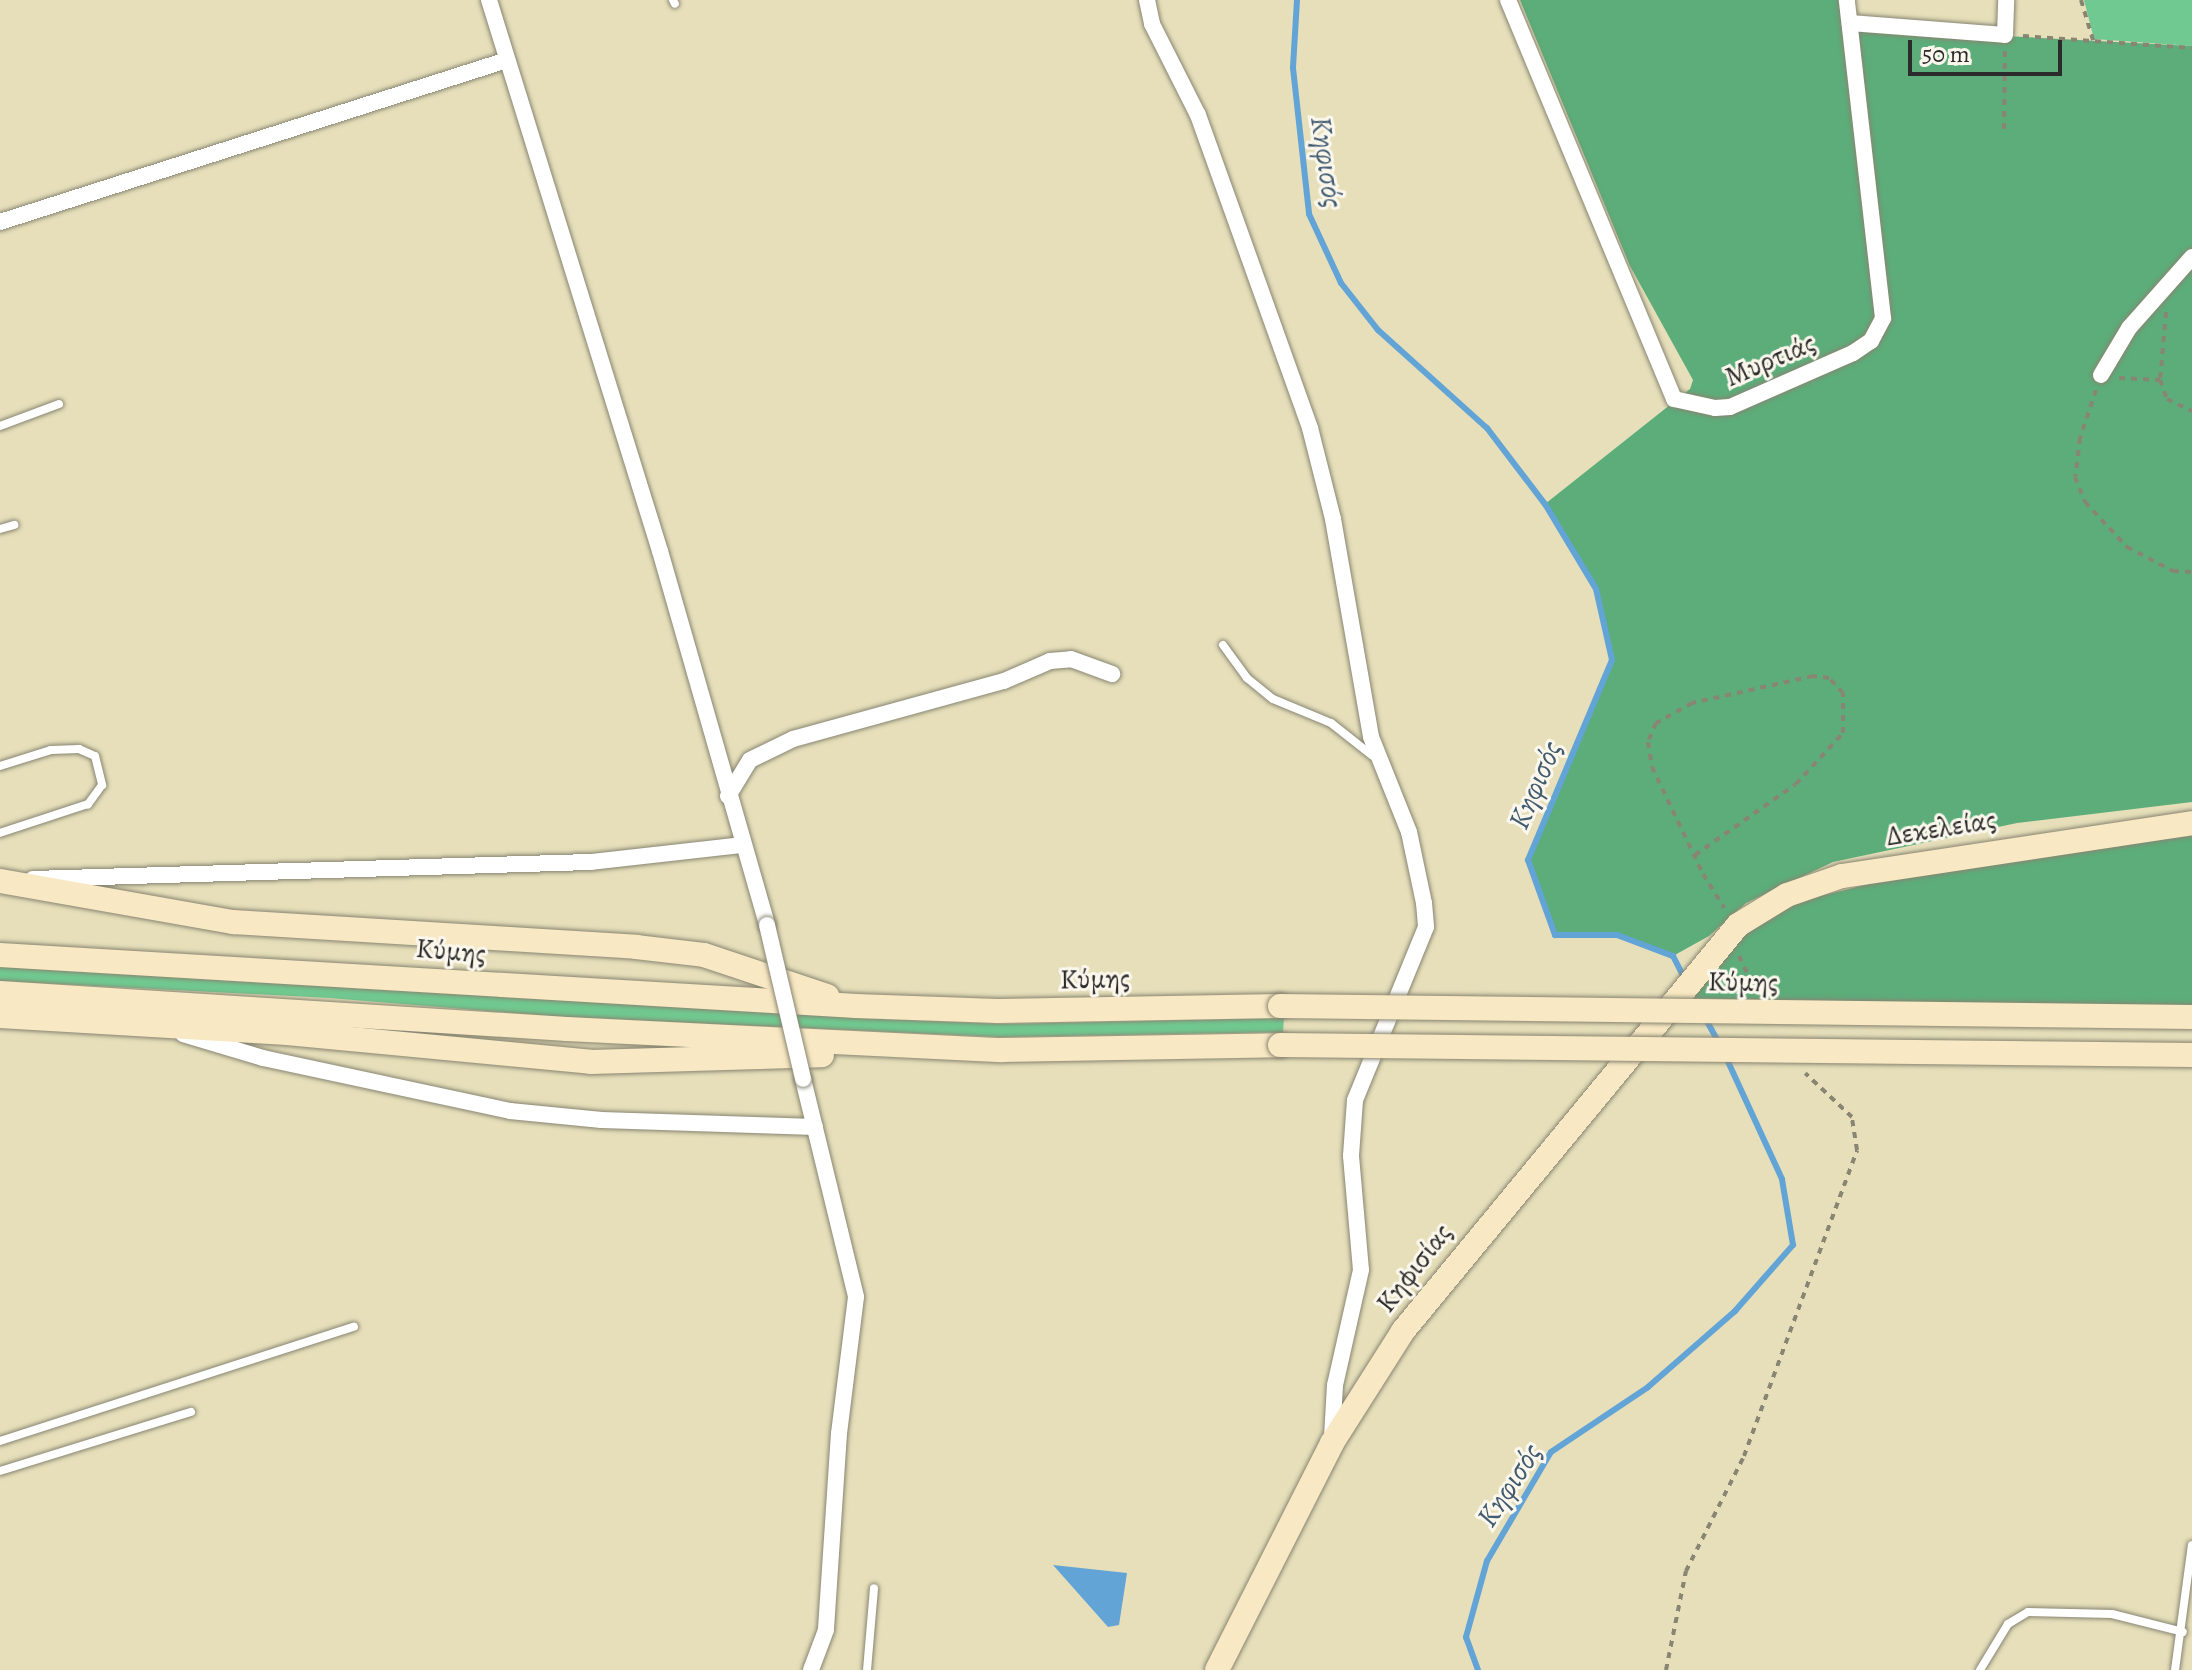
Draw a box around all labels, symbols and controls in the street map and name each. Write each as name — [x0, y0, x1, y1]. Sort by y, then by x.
scale bar — [1912, 24, 2066, 74]
text: 50 m — [1922, 38, 1970, 70]
water label: Κηφισός — [1303, 114, 1351, 210]
street label: Μυρτιάς — [1720, 326, 1820, 394]
water label: Κηφισός — [1500, 736, 1570, 834]
street label: Δεκελείας — [1884, 803, 1998, 853]
street label: Κύμης — [415, 931, 487, 971]
street label: Κύμης — [1060, 962, 1130, 996]
street label: Κύμης — [1708, 965, 1778, 999]
street label: Κηφισίας — [1369, 1217, 1459, 1319]
water label: Κηφισός — [1469, 1437, 1549, 1533]

